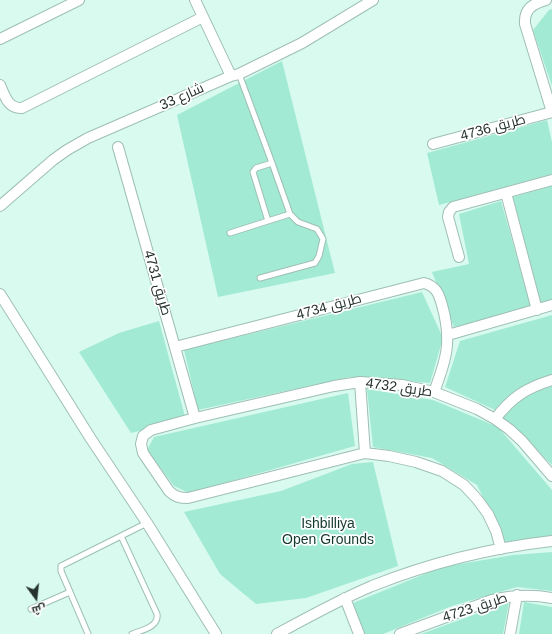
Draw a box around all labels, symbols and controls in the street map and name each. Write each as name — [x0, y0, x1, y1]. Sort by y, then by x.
street label: شارع 33 — [157, 80, 207, 114]
street label: طريق 4736 — [458, 111, 528, 145]
street label: طريق 4731 — [140, 248, 174, 318]
street label: طريق 4734 — [294, 290, 364, 324]
street label: طريق 4732 — [365, 375, 433, 401]
park label: Ishbilliya Open Grounds — [282, 516, 374, 548]
north arrow — [16, 578, 56, 618]
street label: طريق 4723 — [441, 590, 509, 626]
text: ش — [31, 602, 47, 617]

